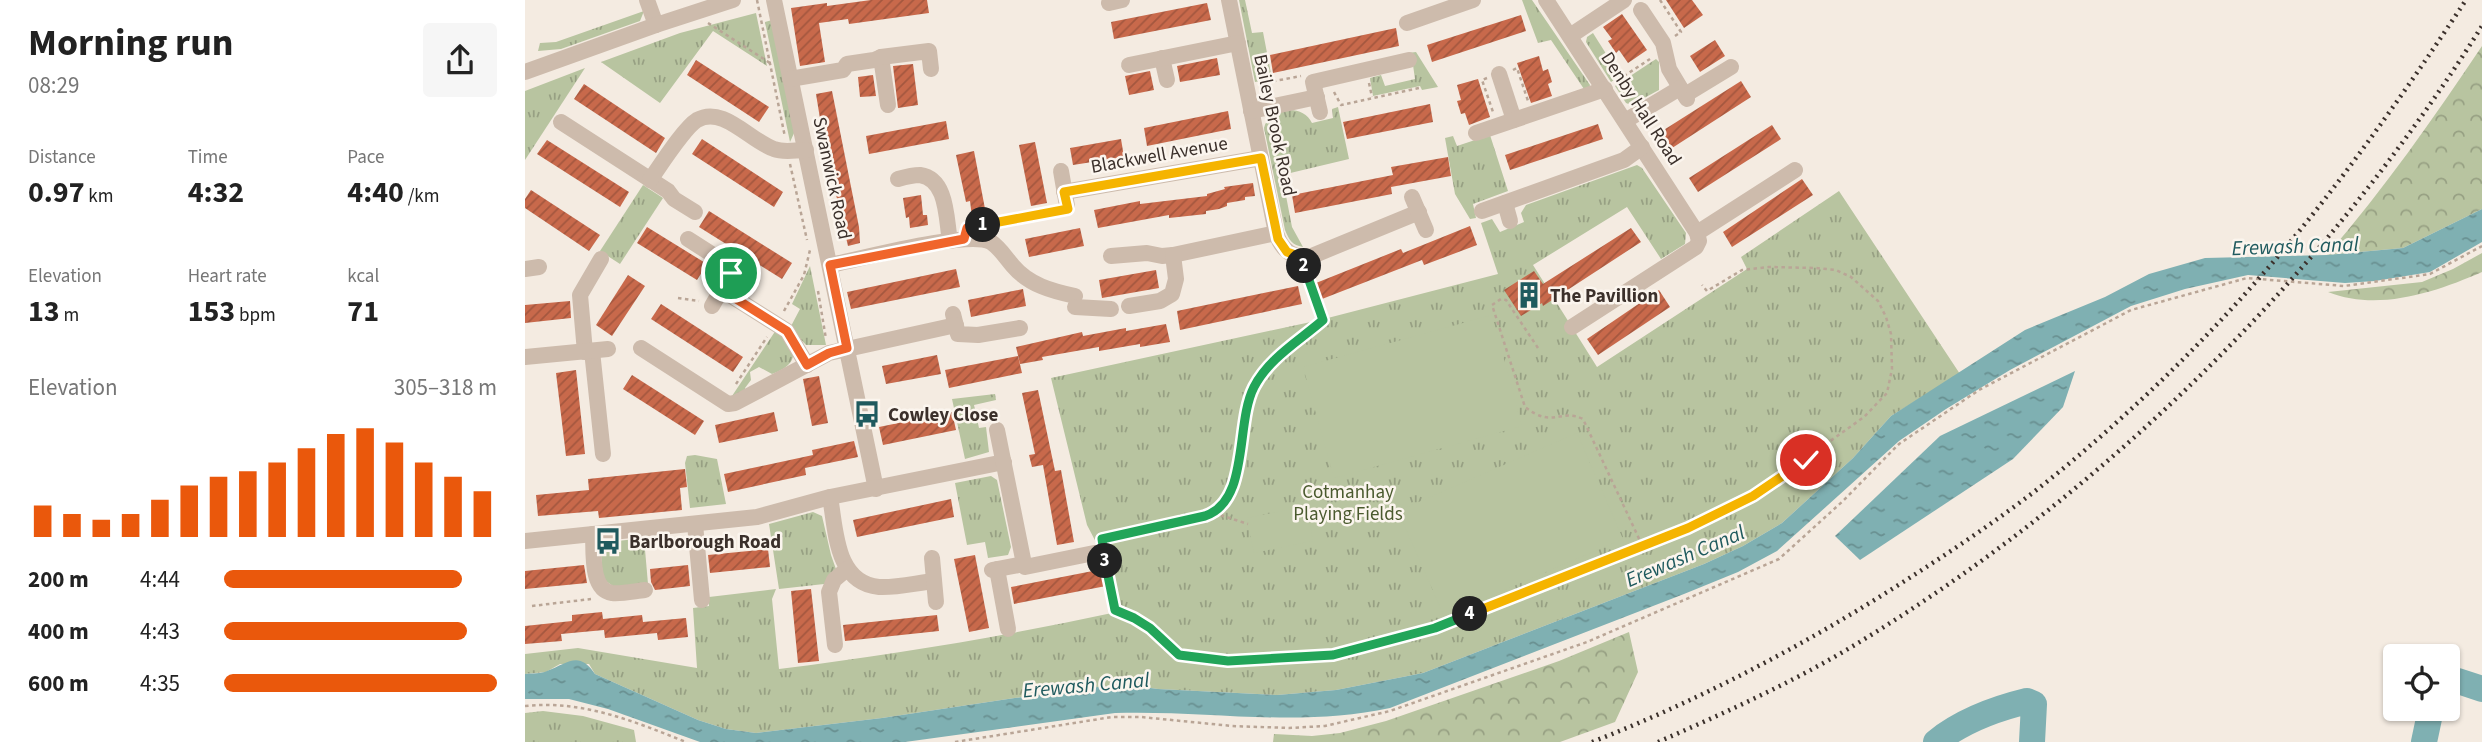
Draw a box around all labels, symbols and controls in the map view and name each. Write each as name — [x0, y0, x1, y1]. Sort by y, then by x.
text: Morning run — [28, 16, 233, 70]
button: share — [423, 23, 497, 97]
street label: Denby Hall Road — [1594, 47, 1688, 171]
street label: Bailey Brook Road — [1246, 52, 1303, 199]
text: 08:29 — [28, 69, 79, 102]
street label: Swanwick Road — [805, 115, 858, 242]
street label: Blackwell Avenue — [1089, 130, 1230, 181]
text: Distance — [28, 144, 96, 171]
text: Time — [188, 144, 228, 171]
text: Pace — [347, 144, 385, 171]
text: 0.97 — [28, 171, 85, 214]
text: 4:32 — [188, 171, 244, 214]
text: 4:40 — [347, 171, 404, 214]
text: km — [85, 183, 114, 210]
text: /km — [404, 183, 439, 210]
pin: 1 — [965, 208, 1001, 243]
text: 1 — [977, 211, 988, 238]
water label: Erewash Canal — [2231, 229, 2360, 263]
pin — [701, 243, 761, 303]
pin: 2 — [1287, 248, 1321, 284]
text: 2 — [1298, 252, 1309, 279]
icon: arrive — [712, 254, 750, 292]
text: Elevation — [28, 263, 102, 290]
text: Heart rate — [188, 263, 267, 290]
text: kcal — [347, 263, 379, 290]
building icon: The Pavillion — [1514, 280, 1544, 310]
place label: The Pavillion — [1550, 283, 1658, 310]
text: 13 — [28, 290, 60, 333]
text: 153 — [188, 290, 235, 333]
text: 71 — [347, 290, 379, 333]
text: m — [60, 302, 79, 329]
text: bpm — [235, 302, 276, 329]
text: Elevation — [28, 371, 118, 404]
text: 305–318 m — [394, 371, 497, 404]
bus stop icon: Cowley Close — [852, 399, 882, 429]
place label: Cowley Close — [888, 402, 998, 429]
pin — [1776, 430, 1836, 490]
icon: check — [1787, 441, 1825, 479]
park label: Cotmanhay Playing Fields — [1293, 479, 1403, 528]
water label: Erewash Canal — [1621, 517, 1750, 595]
bus stop icon: Barlborough Road — [593, 526, 623, 556]
place label: Barlborough Road — [629, 529, 781, 556]
pin: 3 — [1087, 544, 1123, 578]
text: 3 — [1099, 547, 1110, 574]
text: 200 m — [28, 563, 89, 596]
text: 4:44 — [140, 563, 180, 596]
pin: 4 — [1453, 596, 1487, 632]
text: 4 — [1464, 600, 1475, 627]
text: 400 m — [28, 615, 89, 648]
text: 4:43 — [140, 615, 180, 648]
map controls — [2383, 644, 2460, 721]
button: locate — [2383, 644, 2460, 721]
water label: Erewash Canal — [1021, 664, 1151, 705]
text: 600 m — [28, 667, 89, 700]
text: 4:35 — [140, 667, 180, 700]

